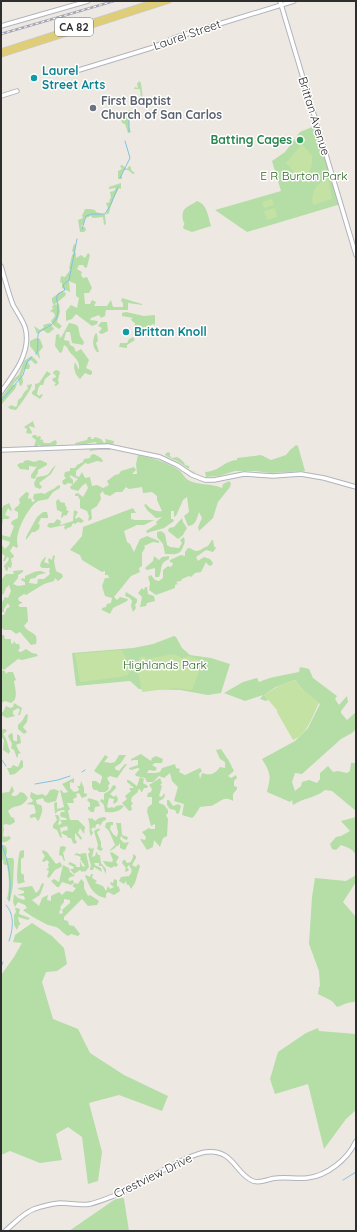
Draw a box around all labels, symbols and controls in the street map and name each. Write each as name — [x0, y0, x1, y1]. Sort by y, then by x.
street label: Laurel Street — [151, 16, 223, 53]
road number: CA 82 — [55, 18, 93, 36]
place label: Laurel Street Arts — [42, 63, 105, 92]
marker: Laurel Street Arts — [29, 73, 39, 83]
street label: Brittan Avenue — [295, 75, 334, 157]
place label: First Baptist Church of San Carlos — [101, 93, 222, 122]
marker: First Baptist Church of San Carlos — [88, 103, 98, 113]
place label: Batting Cages — [210, 132, 292, 147]
marker: Batting Cages — [295, 135, 305, 145]
park label: E R Burton Park — [260, 168, 348, 183]
place label: Brittan Knoll — [134, 324, 207, 339]
marker: Brittan Knoll — [121, 327, 131, 337]
park label: Highlands Park — [123, 657, 207, 672]
street label: Crestview Drive — [111, 1150, 195, 1201]

